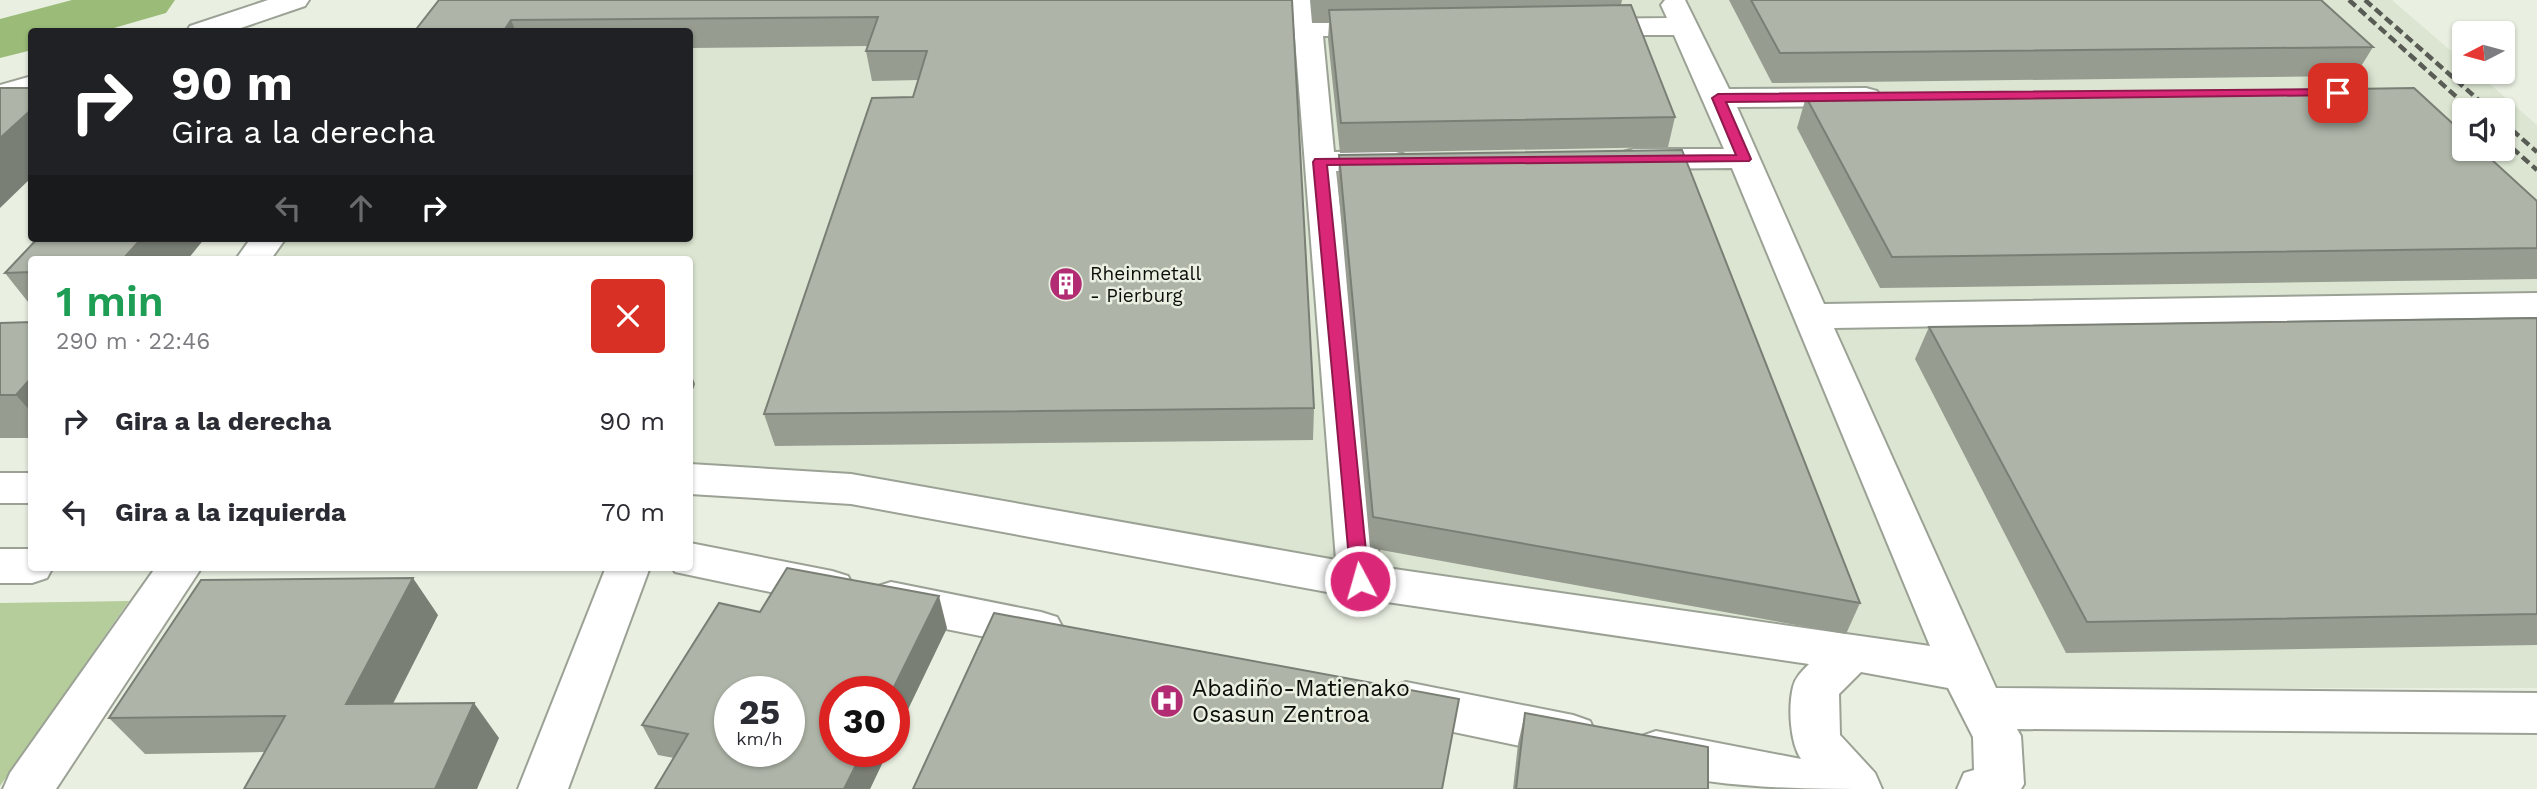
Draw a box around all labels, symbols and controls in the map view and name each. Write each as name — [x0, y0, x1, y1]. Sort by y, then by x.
north arrow — [2452, 21, 2515, 84]
map controls — [2452, 21, 2515, 161]
text: 90 m — [171, 54, 293, 112]
icon: right — [56, 56, 147, 147]
pin — [2308, 63, 2368, 123]
icon: arrive — [2319, 74, 2357, 112]
button: sound — [2452, 98, 2515, 161]
text: Gira a la derecha — [171, 113, 435, 151]
icon: left — [269, 189, 307, 227]
icon: ahead — [342, 189, 380, 227]
icon: right — [415, 189, 453, 227]
place label: Rheinmetall - Pierburg — [1090, 262, 1201, 307]
building icon: Rheinmetall - Pierburg — [1047, 265, 1085, 303]
text: 1 min — [56, 277, 164, 326]
button: close — [591, 279, 665, 353]
text: 290 m · 22:46 — [56, 328, 210, 355]
icon: right — [56, 402, 94, 440]
text: Gira a la derecha — [115, 406, 331, 436]
text: 90 m — [599, 406, 665, 436]
icon: left — [56, 493, 94, 531]
text: Gira a la izquierda — [115, 497, 346, 527]
text: 70 m — [601, 497, 665, 527]
position arrow — [1323, 544, 1397, 618]
place label: Abadiño-Matienako Osasun Zentroa — [1192, 675, 1410, 728]
speed limit sign: 30 — [819, 676, 910, 767]
hospital icon: Abadiño-Matienako Osasun Zentroa — [1148, 682, 1186, 720]
text: 25 — [739, 691, 780, 733]
text: km/h — [736, 728, 783, 749]

